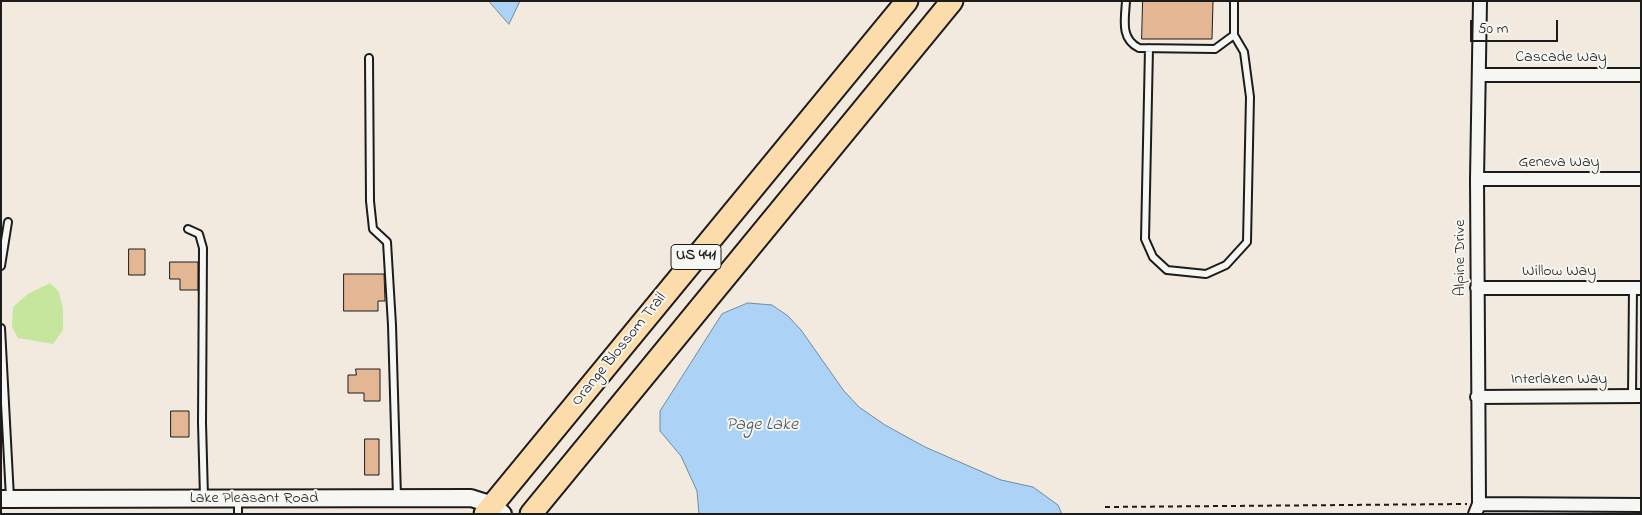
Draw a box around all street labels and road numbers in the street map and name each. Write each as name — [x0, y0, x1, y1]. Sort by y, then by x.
street label: Cascade Way — [1515, 48, 1607, 68]
street label: Geneva Way — [1518, 153, 1600, 173]
street label: Alpine Drive — [1451, 220, 1471, 296]
road number: US 441 — [671, 244, 721, 270]
street label: Willow Way — [1522, 262, 1596, 282]
street label: Orange Blossom Trail — [568, 289, 672, 411]
street label: Interlaken Way — [1511, 370, 1607, 390]
street label: Lake Pleasant Road — [190, 489, 318, 509]

